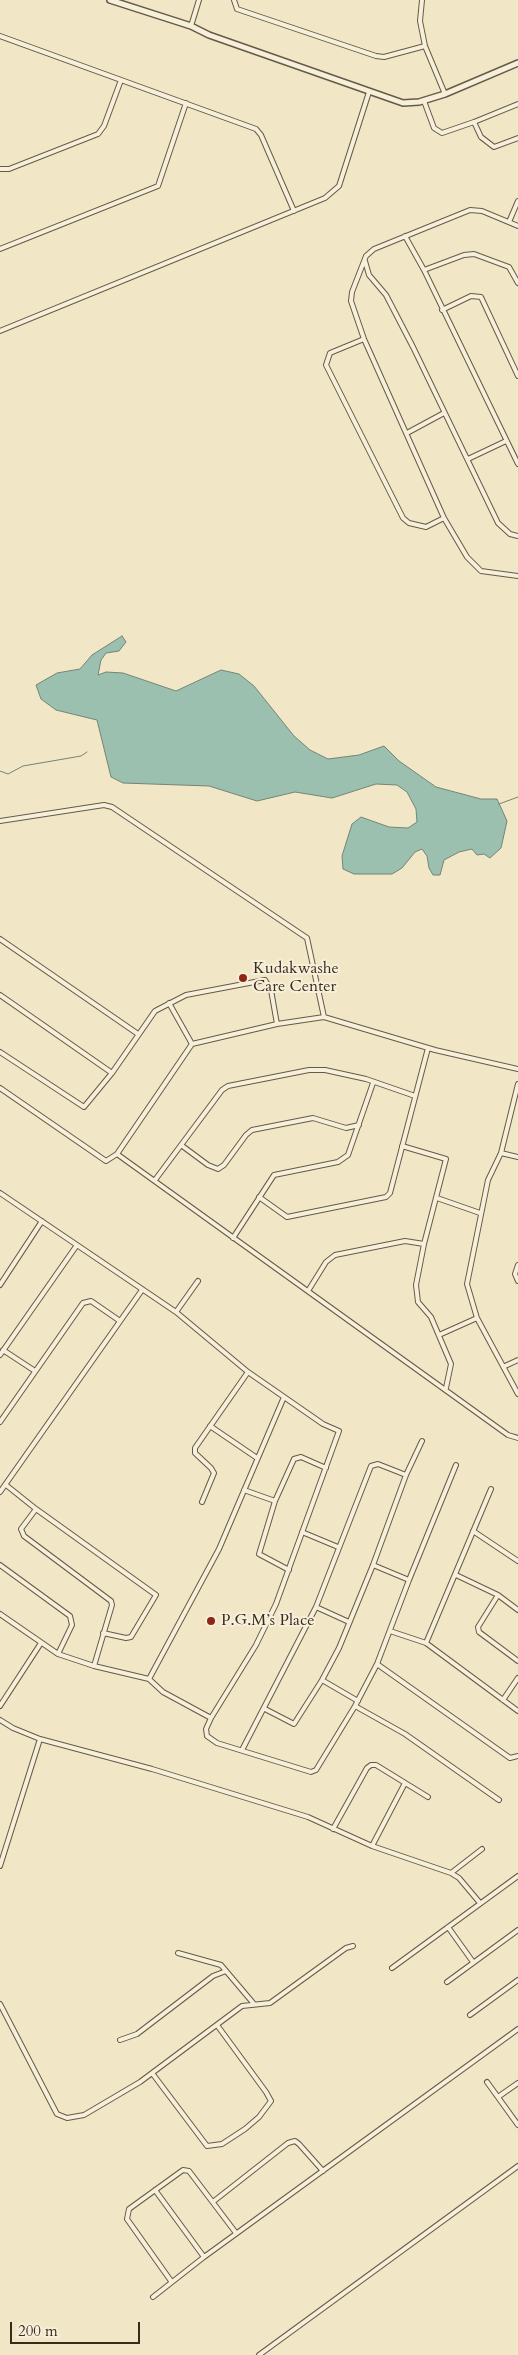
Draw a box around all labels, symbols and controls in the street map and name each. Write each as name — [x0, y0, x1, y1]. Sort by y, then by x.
place label: Kudakwashe Care Center — [253, 959, 339, 997]
marker: Kudakwashe Care Center — [237, 972, 249, 984]
place label: P.G.M’s Place — [221, 1611, 315, 1631]
marker: P.G.M’s Place — [205, 1615, 217, 1627]
scale bar — [12, 2312, 142, 2344]
text: 200 m — [18, 2321, 58, 2341]

